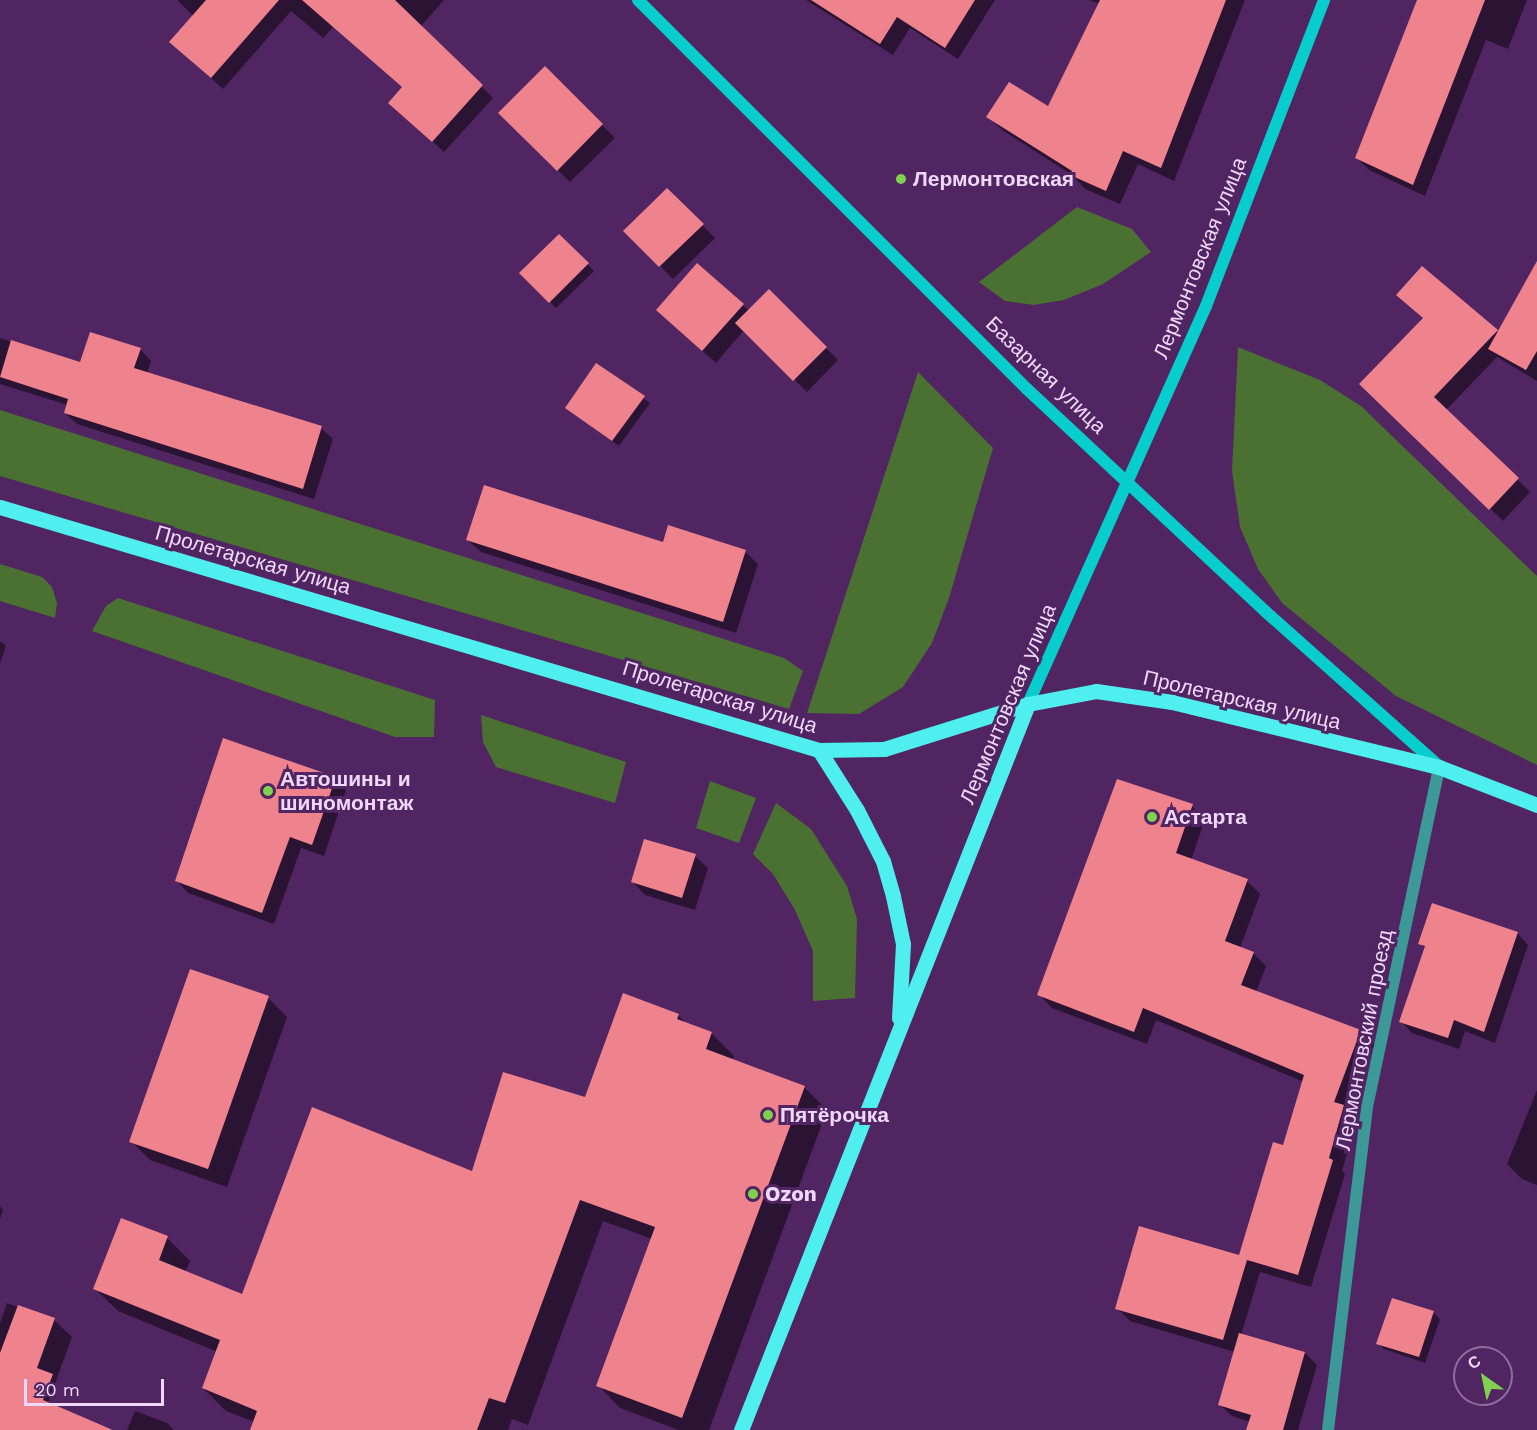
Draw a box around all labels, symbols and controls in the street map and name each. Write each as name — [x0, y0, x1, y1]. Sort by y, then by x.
street label: Лермонтовская улица — [1148, 154, 1252, 362]
place label: Лермонтовская — [913, 166, 1074, 192]
marker: Лермонтовская — [894, 172, 908, 186]
street label: Базарная улица — [981, 311, 1111, 439]
street label: Пролетарская улица — [152, 520, 354, 600]
street label: Лермонтовская улица — [954, 600, 1062, 808]
street label: Пролетарская улица — [620, 655, 820, 739]
street label: Пролетарская улица — [1141, 665, 1343, 735]
place label: Автошины и шиномонтаж — [280, 766, 413, 816]
marker: Автошины и шиномонтаж — [261, 784, 275, 798]
place label: Астарта — [1164, 804, 1247, 830]
marker: Астарта — [1145, 810, 1159, 824]
street label: Лермонтовский проезд — [1330, 927, 1398, 1153]
place label: Пятёрочка — [780, 1102, 889, 1128]
marker: Пятёрочка — [761, 1108, 775, 1122]
place label: Ozon — [765, 1181, 817, 1207]
marker: Ozon — [746, 1187, 760, 1201]
north arrow — [1453, 1346, 1513, 1406]
text: С — [1464, 1351, 1484, 1373]
scale bar — [27, 1367, 166, 1405]
text: 20 m — [35, 1379, 80, 1400]

